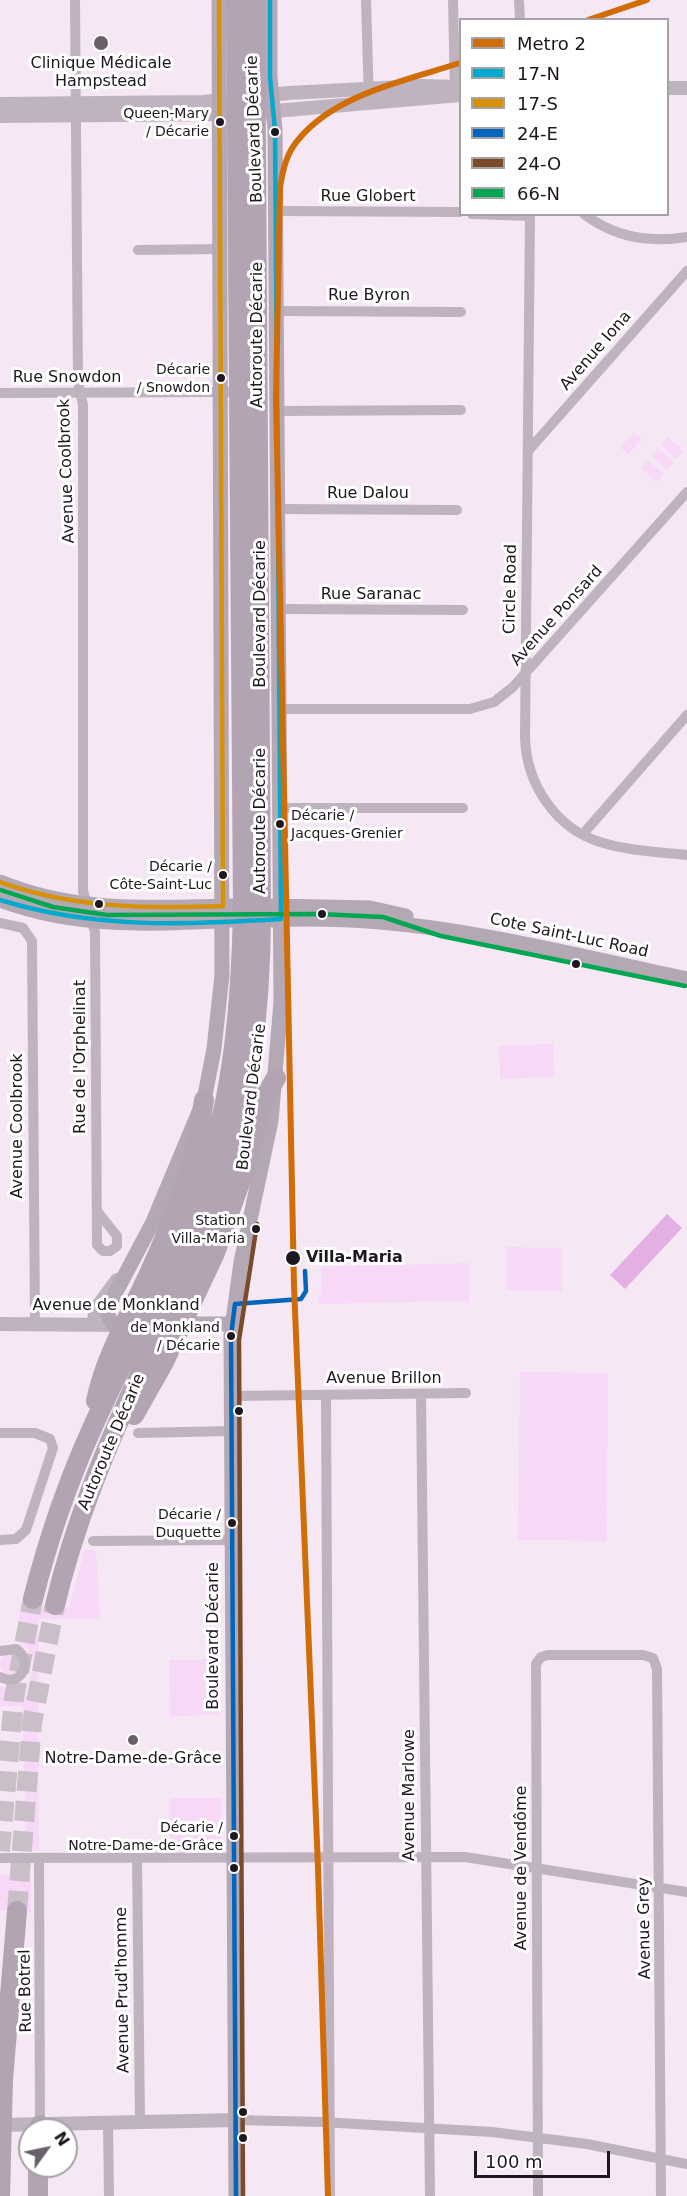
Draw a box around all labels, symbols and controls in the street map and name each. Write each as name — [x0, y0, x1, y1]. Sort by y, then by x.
legend — [459, 18, 669, 216]
text: Metro 2 — [517, 33, 586, 54]
marker: Clinique Médicale Hampstead — [92, 34, 110, 52]
place label: Clinique Médicale Hampstead — [30, 54, 172, 92]
street label: Boulevard Décarie — [243, 55, 267, 203]
text: 17-N — [517, 63, 560, 84]
text: 17-S — [517, 93, 558, 114]
place label: Queen-Mary / Décarie — [123, 106, 209, 138]
marker: Queen-Mary / Décarie — [214, 116, 226, 128]
text: 24-E — [517, 123, 558, 144]
unlabelled marker — [269, 126, 281, 138]
text: 24-O — [517, 153, 561, 174]
text: 66-N — [517, 183, 560, 204]
street label: Rue Globert — [321, 187, 415, 207]
street label: Autoroute Décarie — [248, 262, 268, 408]
street label: Rue Byron — [328, 286, 410, 306]
street label: Avenue Iona — [556, 307, 636, 395]
place label: Décarie / Snowdon — [137, 362, 210, 394]
street label: Rue Snowdon — [13, 368, 121, 388]
marker: Décarie / Snowdon — [215, 372, 227, 384]
street label: Avenue Coolbrook — [55, 398, 79, 544]
street label: Rue Dalou — [327, 484, 409, 504]
street label: Boulevard Décarie — [251, 540, 271, 688]
street label: Circle Road — [501, 544, 521, 634]
street label: Avenue Ponsard — [507, 562, 607, 670]
street label: Rue Saranac — [321, 585, 421, 605]
street label: Autoroute Décarie — [251, 748, 271, 894]
place label: Décarie / Jacques-Grenier — [291, 808, 403, 840]
marker: Décarie / Jacques-Grenier — [274, 818, 286, 830]
place label: Décarie / Côte-Saint-Luc — [110, 859, 212, 892]
marker: Décarie / Côte-Saint-Luc — [217, 869, 229, 881]
unlabelled marker — [93, 898, 105, 910]
unlabelled marker — [316, 908, 328, 920]
street label: Cote Saint-Luc Road — [488, 910, 650, 962]
unlabelled marker — [570, 958, 582, 970]
street label: Rue de l'Orphelinat — [71, 980, 91, 1134]
street label: Boulevard Décarie — [233, 1023, 271, 1171]
street label: Avenue Coolbrook — [8, 1054, 28, 1198]
place label: Station Villa-Maria — [172, 1213, 245, 1246]
marker: Station Villa-Maria — [250, 1223, 262, 1235]
place label: Villa-Maria — [306, 1248, 403, 1268]
marker: Villa-Maria — [284, 1249, 302, 1267]
street label: Avenue de Monkland — [32, 1296, 200, 1316]
place label: de Monkland / Décarie — [130, 1320, 220, 1352]
marker: de Monkland / Décarie — [225, 1330, 237, 1342]
street label: Avenue Brillon — [326, 1369, 442, 1389]
street label: Autoroute Décarie — [75, 1371, 149, 1513]
unlabelled marker — [233, 1405, 245, 1417]
place label: Décarie / Duquette — [155, 1507, 221, 1540]
marker: Décarie / Duquette — [226, 1517, 238, 1529]
street label: Boulevard Décarie — [204, 1562, 224, 1710]
street label: Avenue Marlowe — [400, 1729, 420, 1861]
marker: Notre-Dame-de-Grâce — [126, 1733, 140, 1747]
place label: Notre-Dame-de-Grâce — [45, 1749, 221, 1769]
street label: Avenue de Vendôme — [512, 1786, 532, 1950]
place label: Décarie / Notre-Dame-de-Grâce — [68, 1820, 223, 1852]
marker: Décarie / Notre-Dame-de-Grâce — [228, 1830, 240, 1842]
unlabelled marker — [228, 1862, 240, 1874]
street label: Avenue Grey — [635, 1877, 655, 1979]
street label: Avenue Prud'homme — [112, 1907, 134, 2073]
street label: Rue Botrel — [16, 1949, 36, 2033]
unlabelled marker — [237, 2106, 249, 2118]
north arrow — [18, 2118, 78, 2178]
text: N — [50, 2128, 73, 2150]
unlabelled marker — [237, 2132, 249, 2144]
scale bar — [477, 2139, 614, 2177]
text: 100 m — [485, 2151, 543, 2172]

